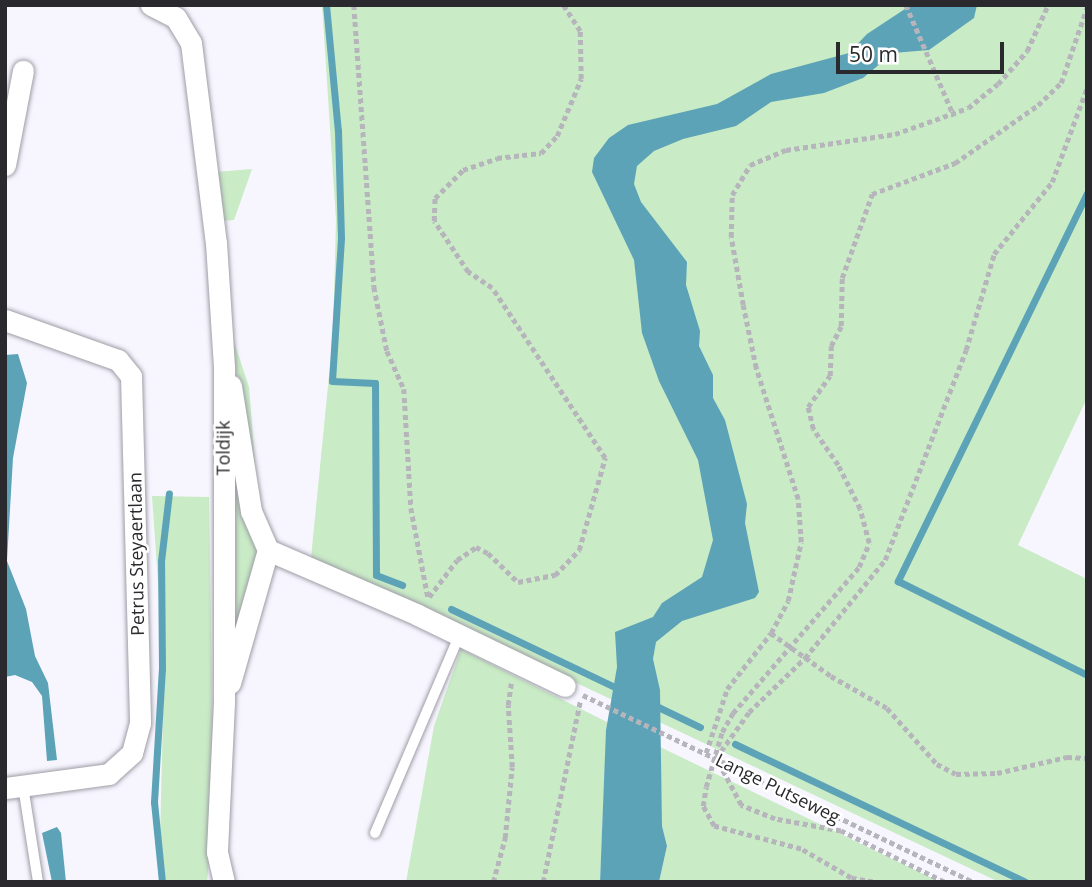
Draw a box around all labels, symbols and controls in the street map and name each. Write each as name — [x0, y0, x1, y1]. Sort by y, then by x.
scale bar — [840, 28, 1008, 72]
text: 50 m — [849, 40, 898, 68]
street label: Toldijk — [212, 421, 234, 475]
street label: Petrus Steyaertlaan — [124, 472, 148, 636]
street label: Lange Putseweg — [712, 749, 844, 827]

